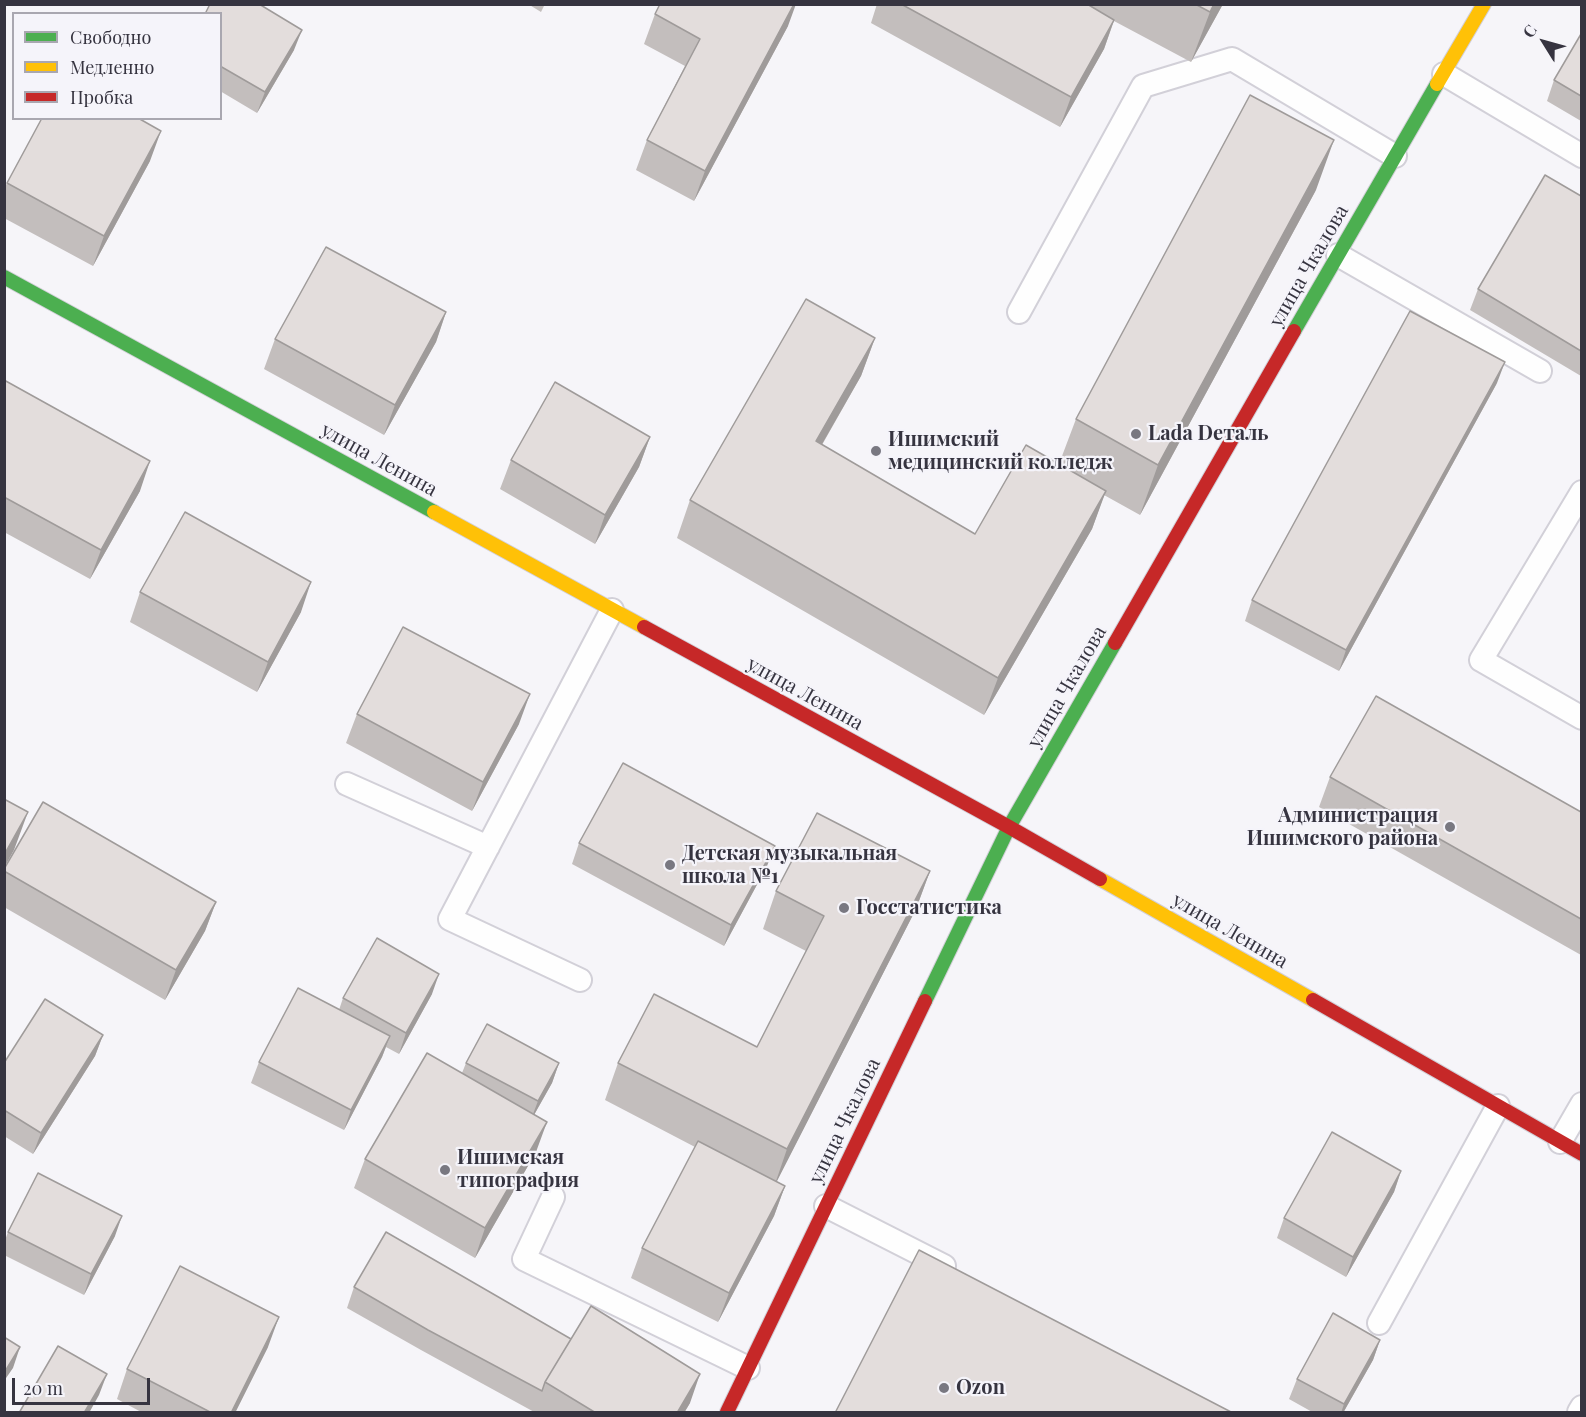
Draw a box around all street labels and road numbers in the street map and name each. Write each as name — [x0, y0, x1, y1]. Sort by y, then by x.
street label: улица Чкалова — [1264, 201, 1354, 331]
street label: улица Ленина — [317, 418, 441, 502]
street label: улица Чкалова — [1022, 622, 1112, 752]
street label: улица Ленина — [743, 652, 867, 736]
street label: улица Ленина — [1168, 888, 1292, 974]
street label: улица Чкалова — [804, 1054, 886, 1188]

